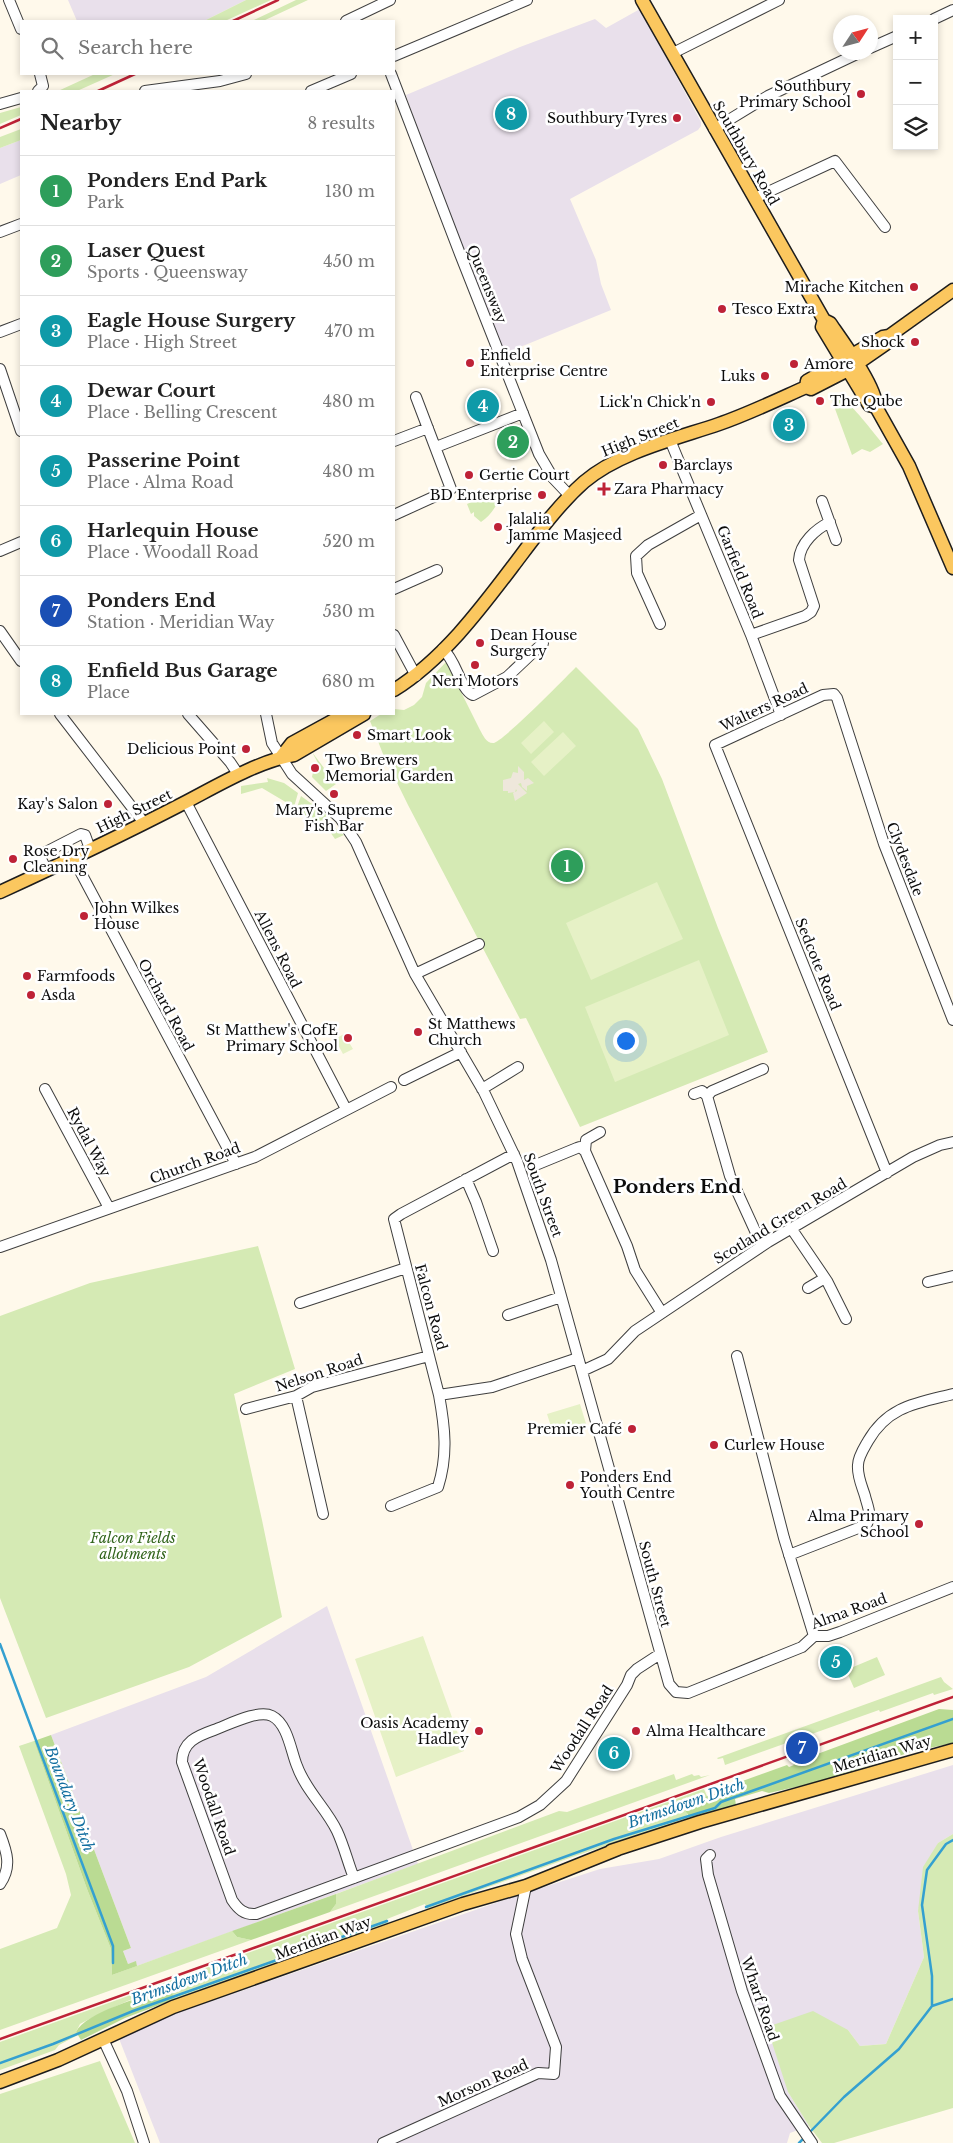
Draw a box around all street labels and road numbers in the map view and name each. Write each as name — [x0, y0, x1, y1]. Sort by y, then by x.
street label: Southbury Road — [709, 98, 783, 209]
street label: Queensway — [463, 242, 511, 326]
street label: High Street — [599, 413, 682, 461]
street label: Garfield Road — [713, 523, 767, 622]
street label: Walters Road — [716, 679, 811, 736]
street label: High Street — [93, 785, 175, 837]
street label: Clydesdale — [883, 819, 927, 899]
street label: Allens Road — [250, 906, 306, 992]
street label: Sedcote Road — [791, 915, 845, 1013]
street label: Orchard Road — [134, 956, 198, 1055]
street label: Rydal Way — [63, 1104, 115, 1180]
street label: Church Road — [147, 1138, 243, 1188]
street label: South Street — [519, 1150, 567, 1240]
street label: Scotland Green Road — [710, 1174, 850, 1268]
street label: Falcon Road — [411, 1262, 451, 1353]
street label: Nelson Road — [273, 1350, 366, 1396]
street label: South Street — [635, 1539, 675, 1630]
street label: Alma Road — [808, 1589, 890, 1633]
street label: Woodall Road — [546, 1681, 617, 1777]
street label: Meridian Way — [831, 1731, 933, 1777]
street label: Woodall Road — [189, 1755, 239, 1858]
street label: Meridian Way — [272, 1912, 374, 1964]
street label: Wharf Road — [737, 1954, 783, 2044]
street label: Morson Road — [435, 2055, 532, 2111]

